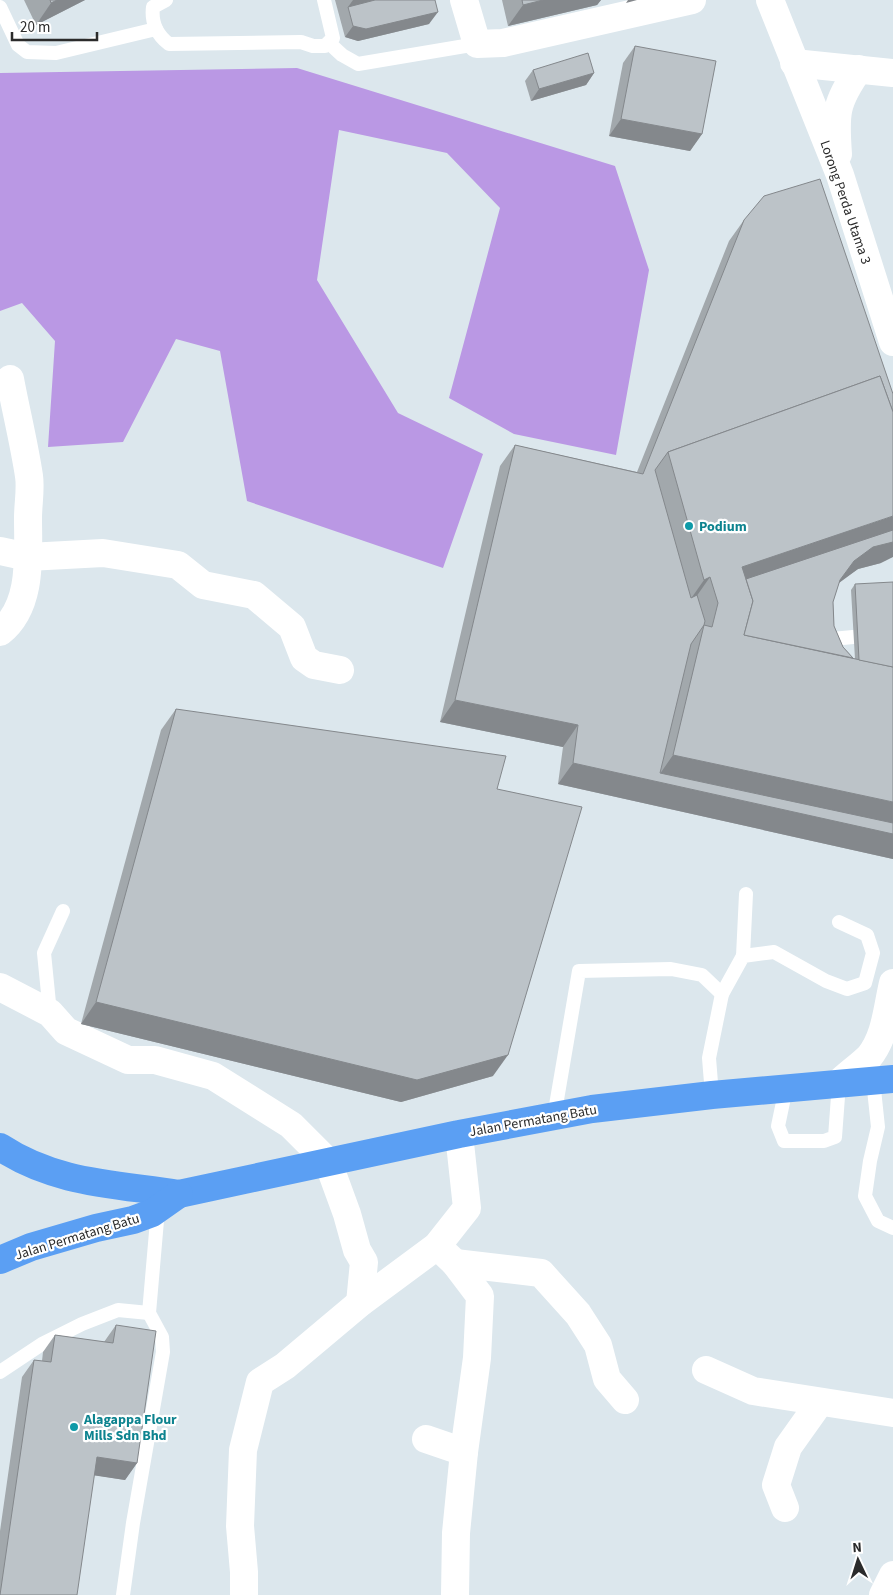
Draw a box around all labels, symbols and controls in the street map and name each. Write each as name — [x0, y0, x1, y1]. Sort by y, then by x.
scale bar — [12, 10, 98, 42]
text: 20 m — [20, 17, 50, 38]
street label: Lorong Perda Utama 3 — [814, 138, 876, 267]
place label: Podium — [699, 517, 747, 537]
marker: Podium — [683, 520, 695, 532]
street label: Jalan Permatang Batu — [468, 1100, 599, 1142]
street label: Jalan Permatang Batu — [13, 1209, 142, 1265]
place label: Alagappa Flour Mills Sdn Bhd — [83, 1410, 177, 1446]
marker: Alagappa Flour Mills Sdn Bhd — [68, 1421, 80, 1433]
north arrow — [833, 1535, 883, 1585]
text: N — [852, 1538, 863, 1558]

